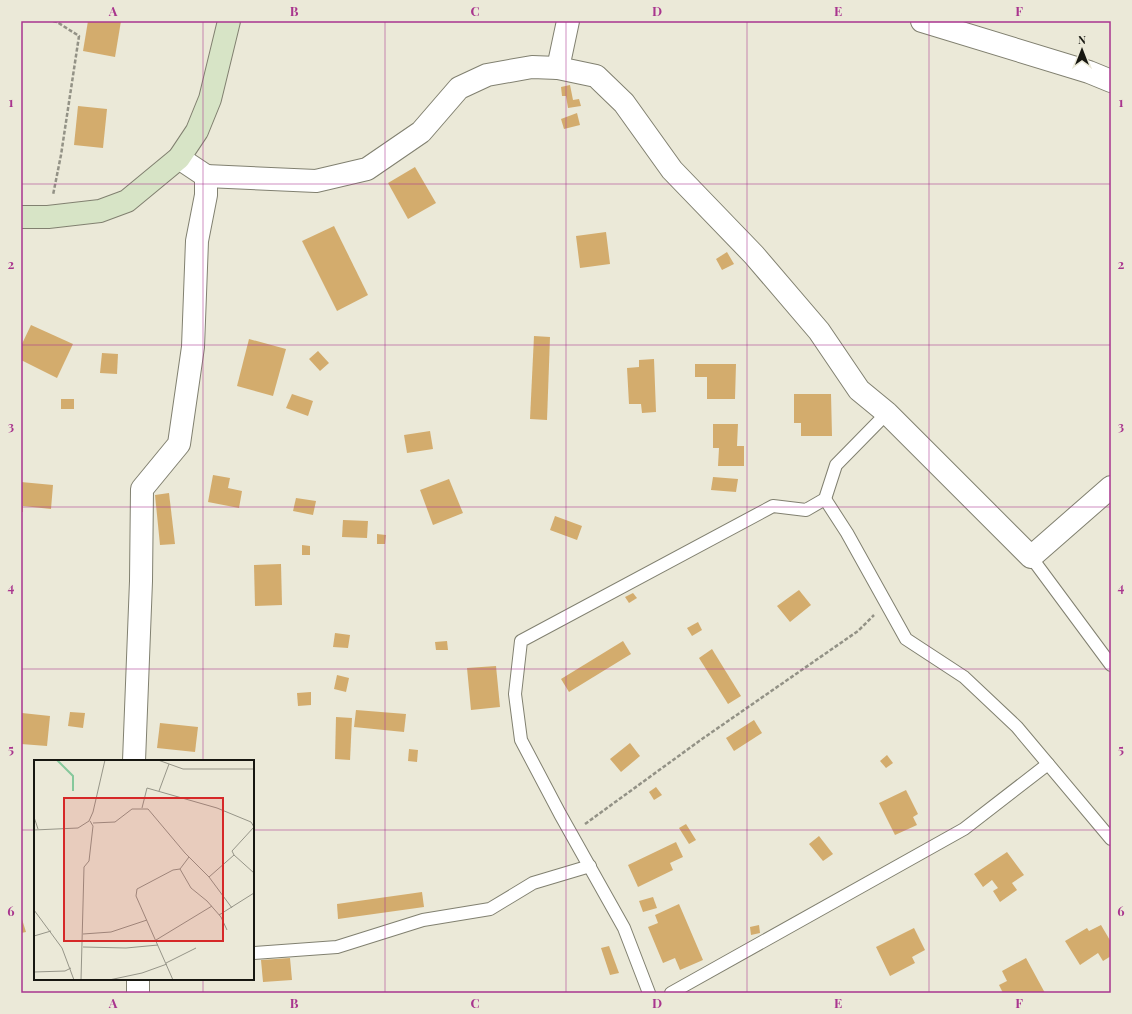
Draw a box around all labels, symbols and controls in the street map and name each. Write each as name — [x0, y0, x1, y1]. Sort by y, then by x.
text: A — [108, 2, 118, 19]
text: B — [290, 2, 299, 19]
text: C — [470, 2, 480, 19]
text: D — [652, 2, 662, 19]
text: E — [834, 2, 842, 19]
text: F — [1015, 2, 1023, 19]
north arrow — [1062, 30, 1102, 70]
text: N — [1078, 32, 1086, 47]
text: 1 — [9, 93, 14, 110]
text: 1 — [1119, 93, 1124, 110]
text: 2 — [8, 255, 15, 272]
text: 2 — [1118, 255, 1125, 272]
text: 3 — [8, 417, 14, 434]
text: 3 — [1118, 417, 1124, 434]
text: 4 — [8, 578, 15, 595]
text: 4 — [1118, 578, 1125, 595]
text: 5 — [8, 740, 14, 757]
text: 5 — [1118, 740, 1124, 757]
inset map — [34, 760, 254, 980]
text: 6 — [7, 902, 15, 919]
text: 6 — [1117, 902, 1125, 919]
text: A — [108, 994, 118, 1011]
text: B — [290, 994, 299, 1011]
text: C — [470, 994, 480, 1011]
text: D — [652, 994, 662, 1011]
text: E — [834, 994, 842, 1011]
text: F — [1015, 994, 1023, 1011]

